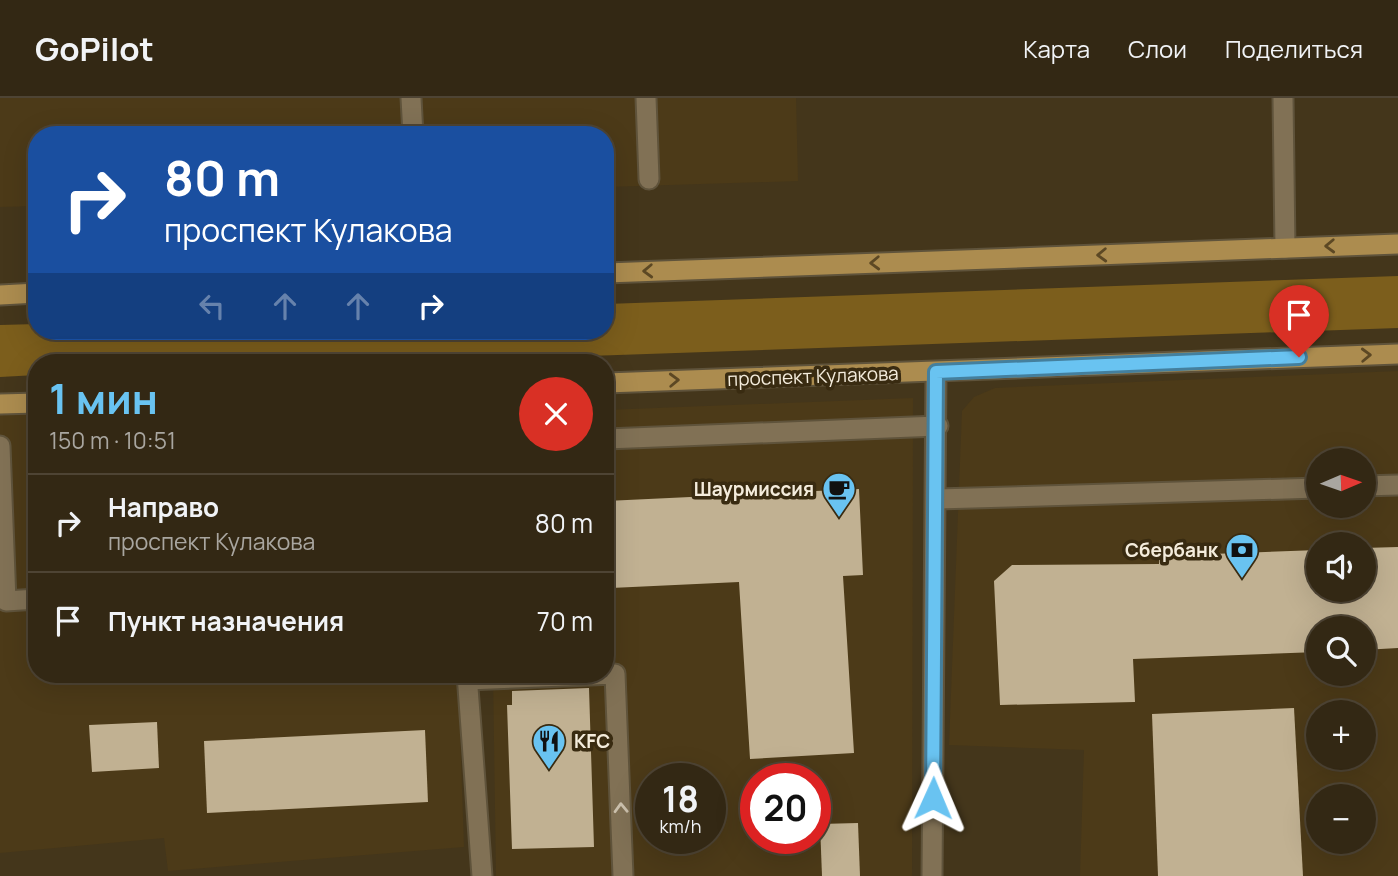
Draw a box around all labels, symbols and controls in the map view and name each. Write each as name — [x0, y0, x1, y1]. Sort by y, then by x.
text: GoPilot — [35, 26, 154, 71]
text: Карта — [1023, 32, 1090, 65]
text: Слои — [1128, 32, 1187, 65]
text: Поделиться — [1225, 32, 1363, 65]
text: 80 m — [164, 144, 280, 211]
icon: right — [49, 154, 140, 245]
text: проспект Кулакова — [164, 208, 453, 252]
one-way arrow — [1324, 239, 1335, 254]
one-way arrow — [1097, 247, 1108, 262]
one-way arrow — [869, 255, 880, 270]
one-way arrow — [642, 264, 653, 279]
pin — [1269, 285, 1329, 357]
icon: left — [193, 287, 231, 325]
icon: ahead — [266, 287, 304, 325]
icon: ahead — [339, 287, 377, 325]
icon: right — [412, 287, 450, 325]
icon: arrive — [1280, 296, 1318, 334]
one-way arrow — [1361, 347, 1372, 362]
street label: проспект Кулакова — [727, 360, 899, 392]
text: 1 мин — [49, 369, 158, 427]
one-way arrow — [668, 373, 679, 388]
button: close — [519, 377, 593, 451]
text: 150 m · 10:51 — [49, 424, 176, 456]
north arrow — [1306, 448, 1376, 518]
map controls — [1306, 448, 1376, 854]
cafe icon: Шаурмиссия — [820, 470, 858, 519]
place label: Шаурмиссия — [694, 476, 814, 502]
text: Направо — [108, 489, 219, 525]
icon: right — [49, 504, 87, 542]
text: 80 m — [535, 505, 593, 541]
text: проспект Кулакова — [108, 525, 315, 557]
bank icon: Сбербанк — [1223, 531, 1261, 580]
button: sound — [1306, 532, 1376, 602]
place label: Сбербанк — [1125, 537, 1219, 563]
icon: arrive — [49, 602, 87, 640]
text: Пункт назначения — [108, 603, 344, 639]
text: 70 m — [537, 603, 593, 639]
button: search — [1306, 616, 1376, 686]
button: + — [1306, 700, 1376, 770]
restaurant icon: KFC — [530, 722, 568, 771]
place label: KFC — [574, 728, 610, 754]
position arrow — [896, 761, 970, 835]
speed limit sign: 20 — [740, 763, 831, 854]
text: 18 — [662, 775, 699, 823]
button: − — [1306, 784, 1376, 854]
one-way arrow — [613, 802, 628, 813]
text: km/h — [660, 814, 701, 838]

